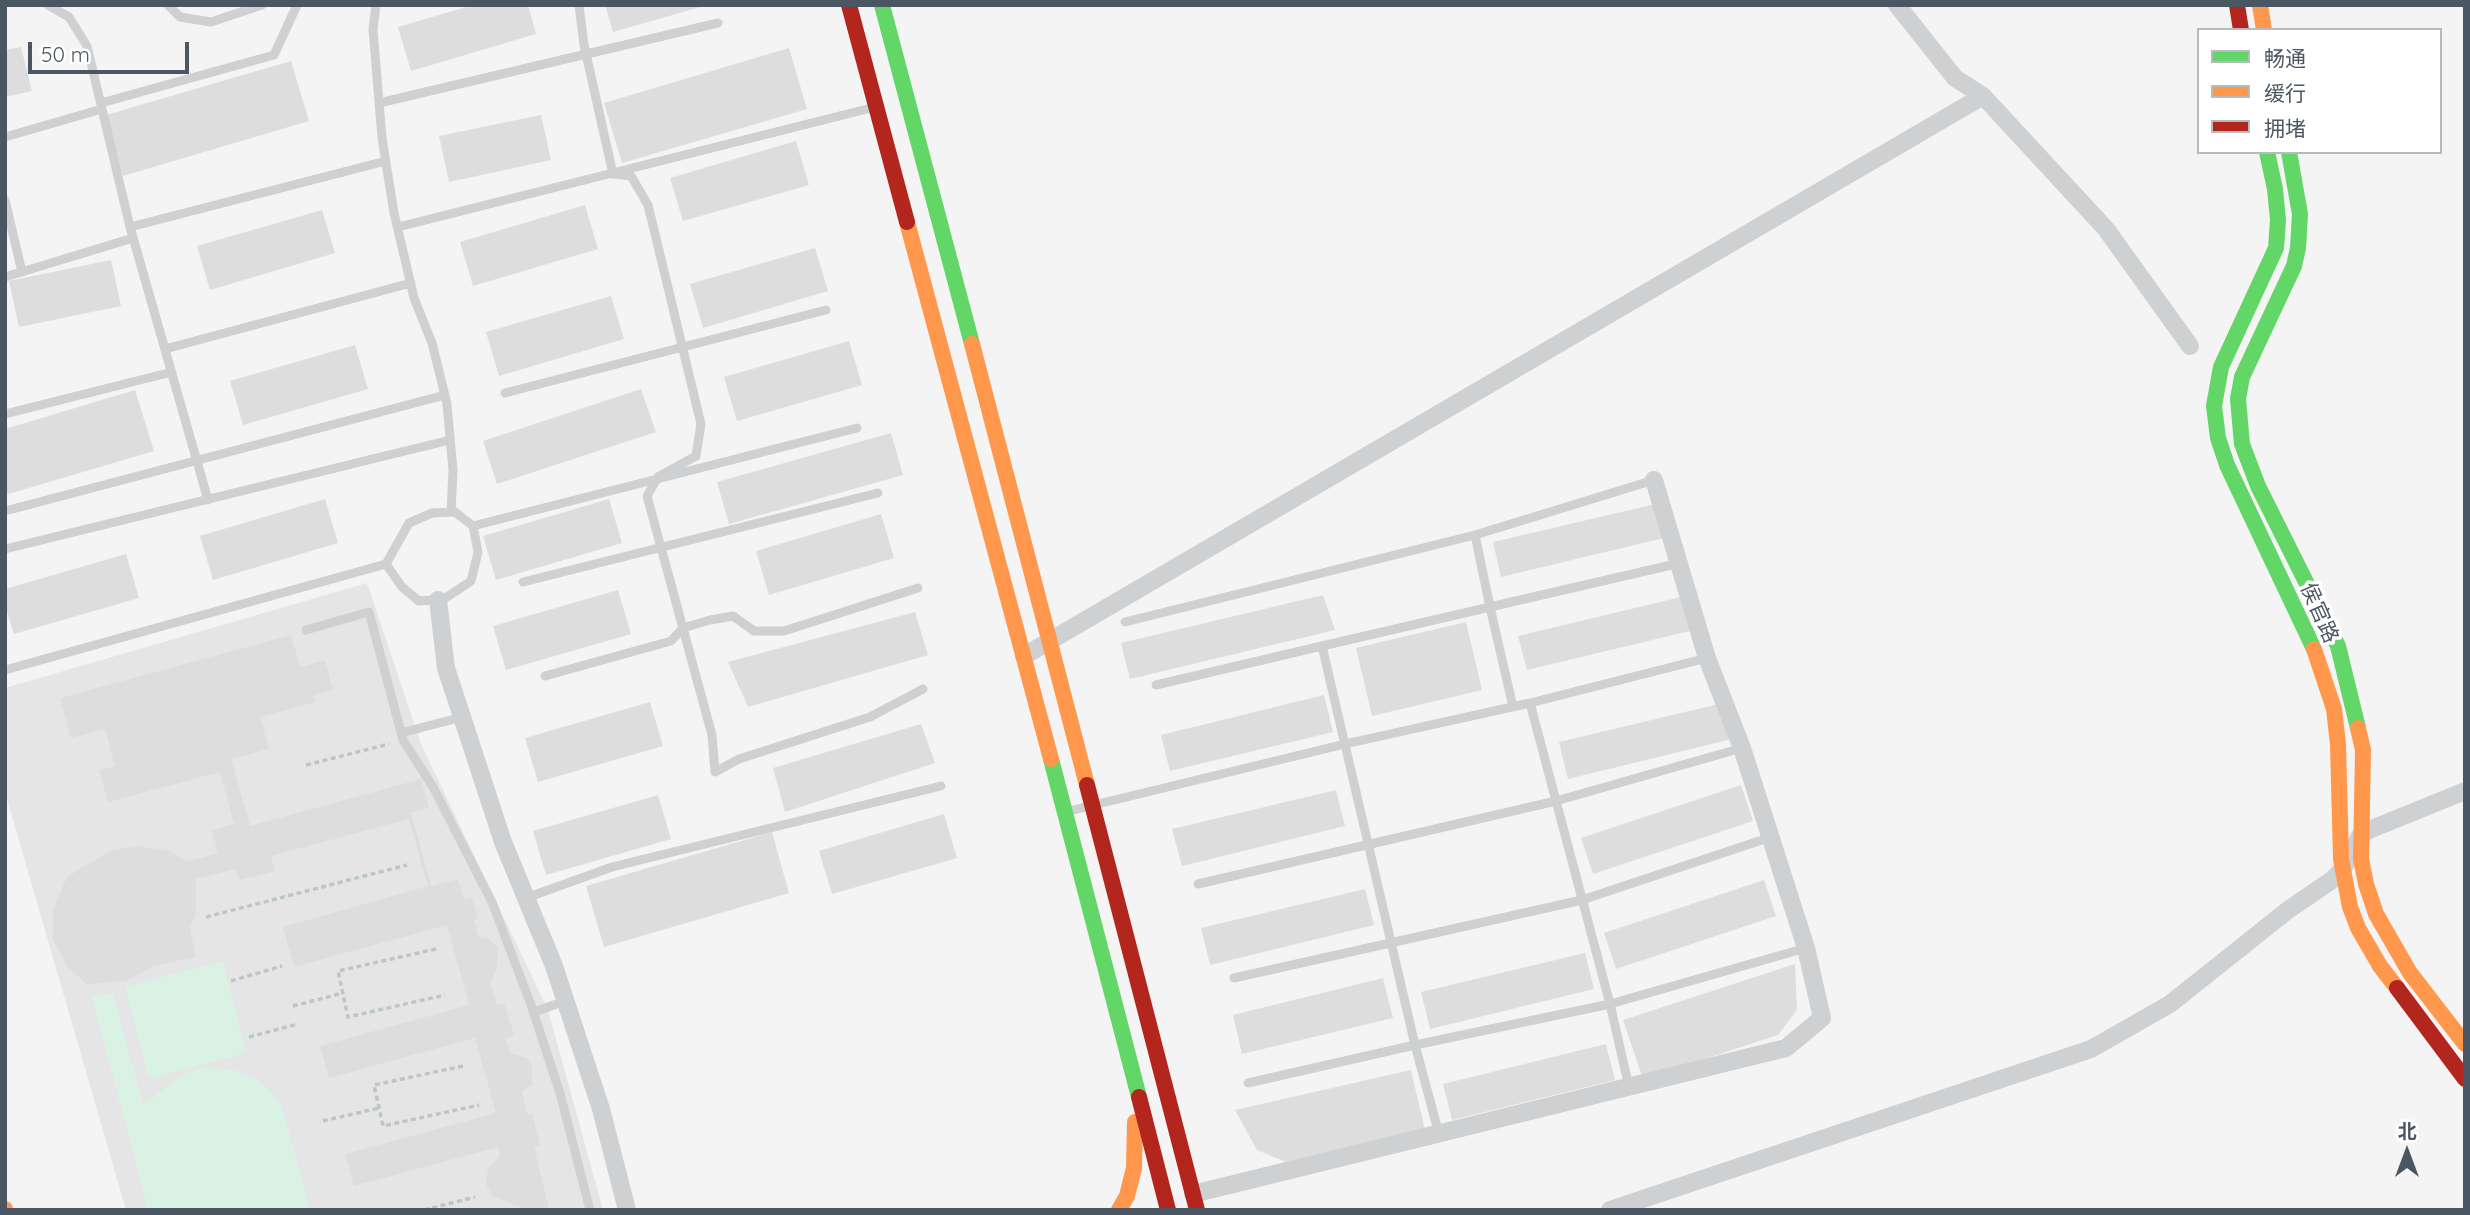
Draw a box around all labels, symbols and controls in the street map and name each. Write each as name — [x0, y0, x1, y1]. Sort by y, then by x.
scale bar — [32, 28, 192, 72]
legend — [2197, 28, 2442, 154]
text: 50 m — [41, 41, 90, 67]
text: 畅通 — [2264, 45, 2306, 71]
text: 缓行 — [2264, 80, 2306, 106]
text: 拥堵 — [2264, 115, 2306, 141]
street label: 侯官路 — [2295, 579, 2343, 647]
north arrow — [2372, 1117, 2442, 1187]
text: 北 — [2397, 1119, 2417, 1143]

